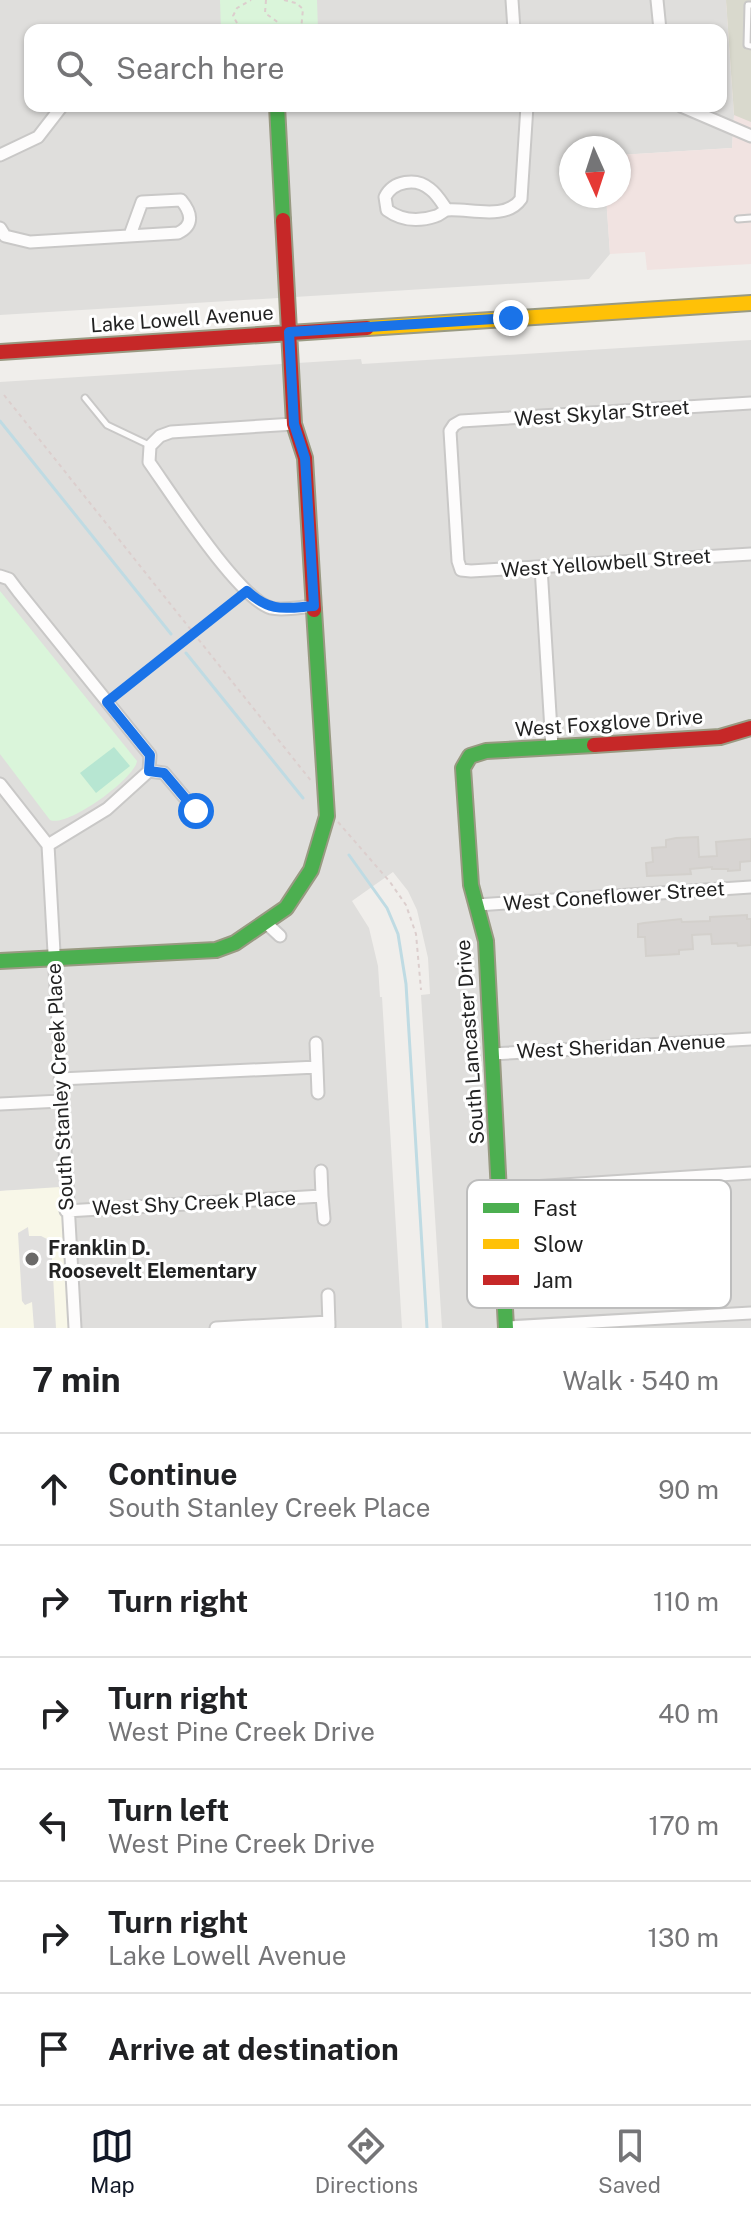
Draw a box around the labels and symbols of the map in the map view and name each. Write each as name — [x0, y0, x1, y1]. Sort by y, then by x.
north arrow — [559, 136, 631, 208]
route end — [493, 300, 529, 336]
street label: Lake Lowell Avenue — [90, 301, 274, 337]
street label: West Skylar Street — [514, 395, 690, 431]
street label: West Yellowbell Street — [500, 544, 712, 582]
street label: West Foxglove Drive — [514, 704, 704, 742]
route start — [178, 793, 214, 829]
street label: West Coneflower Street — [502, 876, 726, 916]
street label: South Lancaster Drive — [451, 939, 489, 1145]
street label: South Stanley Creek Place — [42, 963, 78, 1211]
street label: West Sheridan Avenue — [516, 1029, 726, 1063]
legend — [467, 1180, 731, 1308]
street label: West Shy Creek Place — [91, 1186, 297, 1220]
text: Fast — [533, 1195, 577, 1221]
text: Slow — [533, 1231, 583, 1257]
place label: Franklin D. Roosevelt Elementary — [48, 1236, 257, 1283]
marker: Franklin D. Roosevelt Elementary — [23, 1250, 41, 1268]
text: Jam — [533, 1267, 573, 1293]

